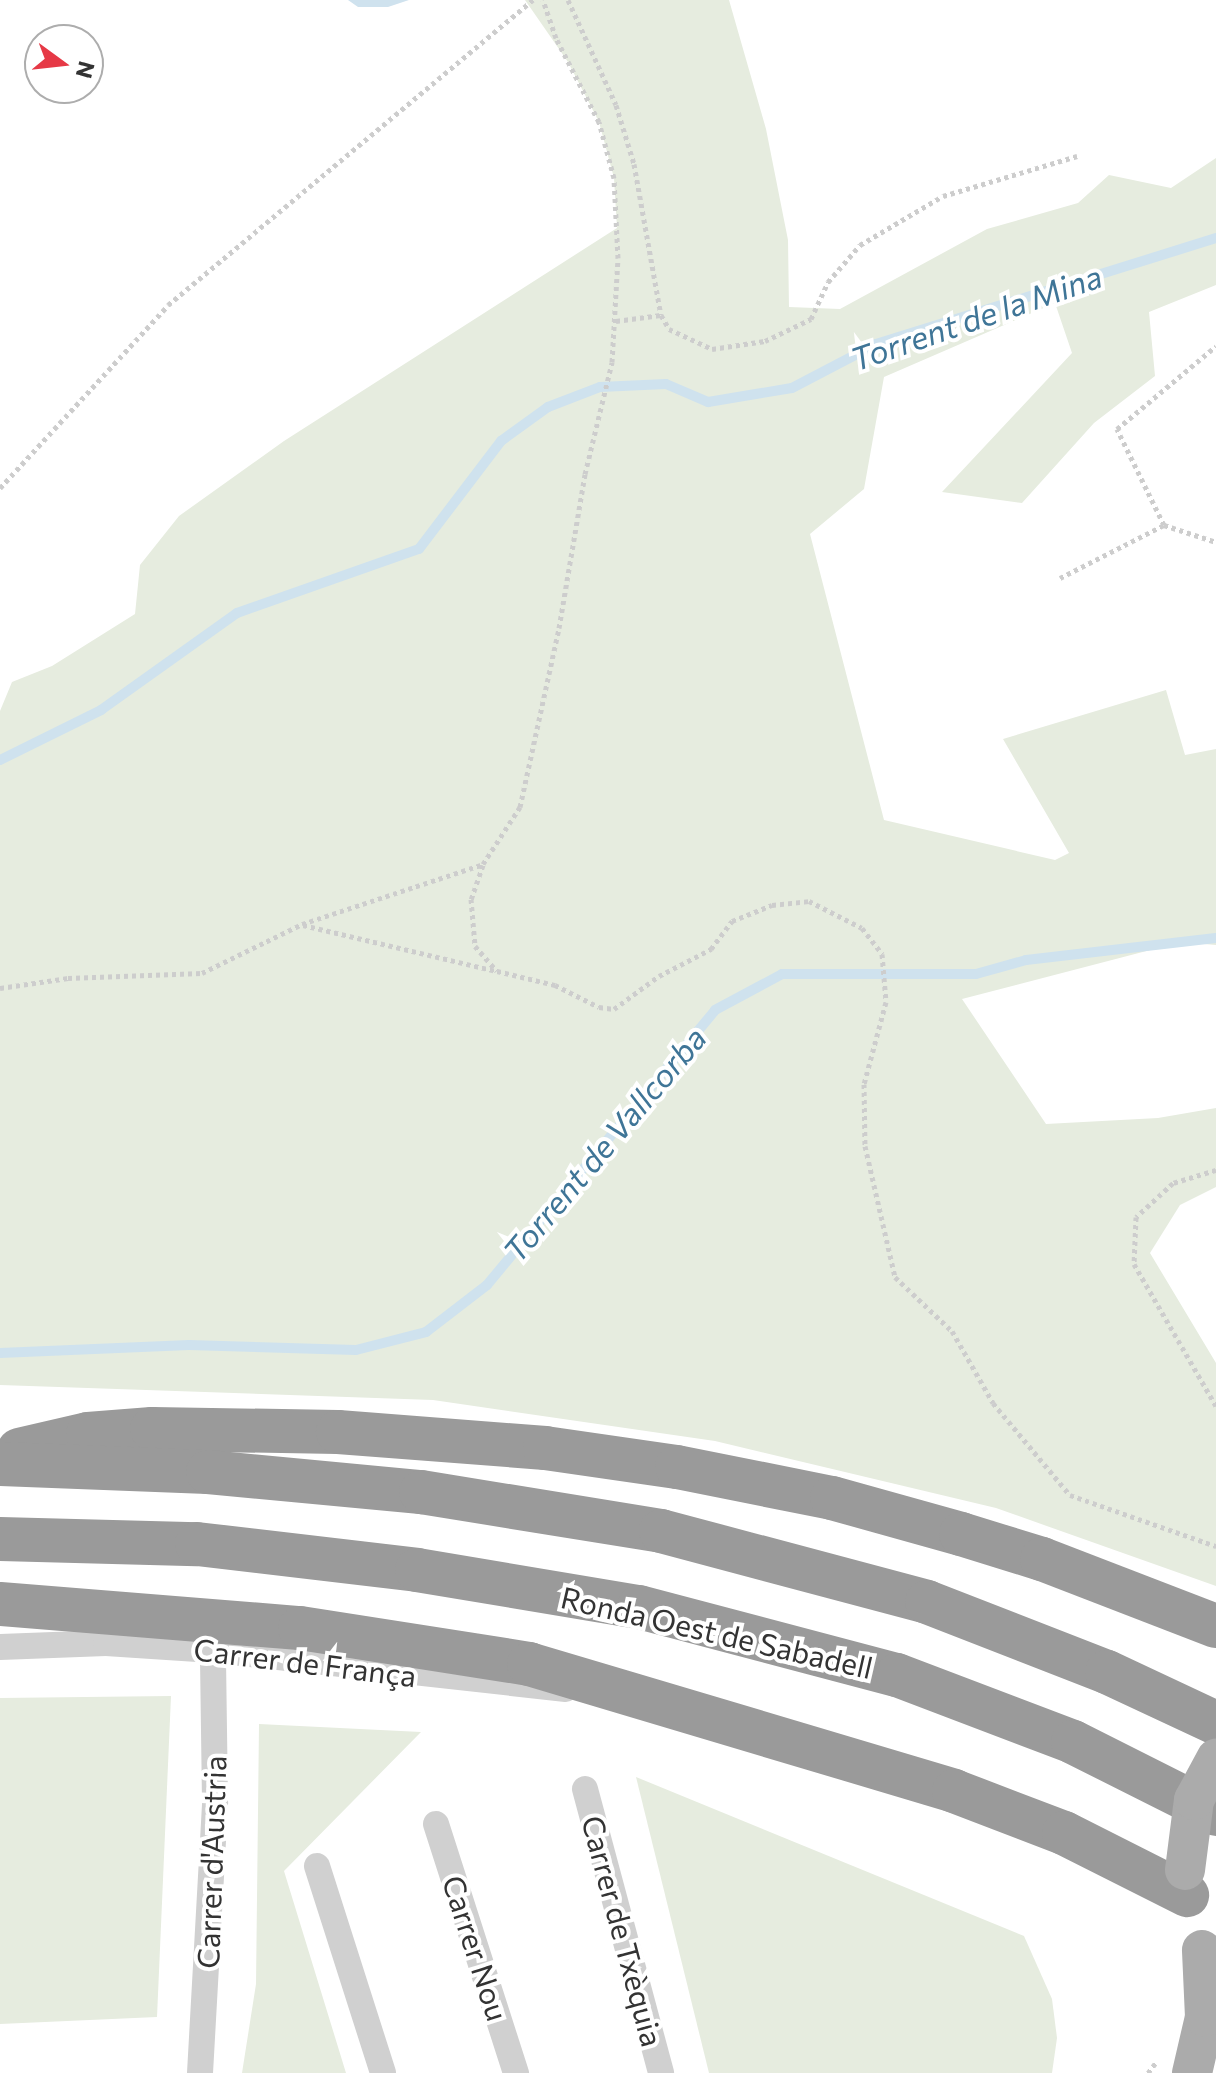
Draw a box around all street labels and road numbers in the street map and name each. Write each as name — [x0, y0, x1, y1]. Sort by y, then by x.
street label: Ronda Oest de Sabadell — [558, 1579, 876, 1685]
street label: Carrer de França — [192, 1630, 418, 1694]
street label: Carrer d'Austria — [189, 1755, 233, 1969]
street label: Carrer de Txèquia — [575, 1812, 671, 2050]
street label: Carrer Nou — [436, 1871, 516, 2025]

